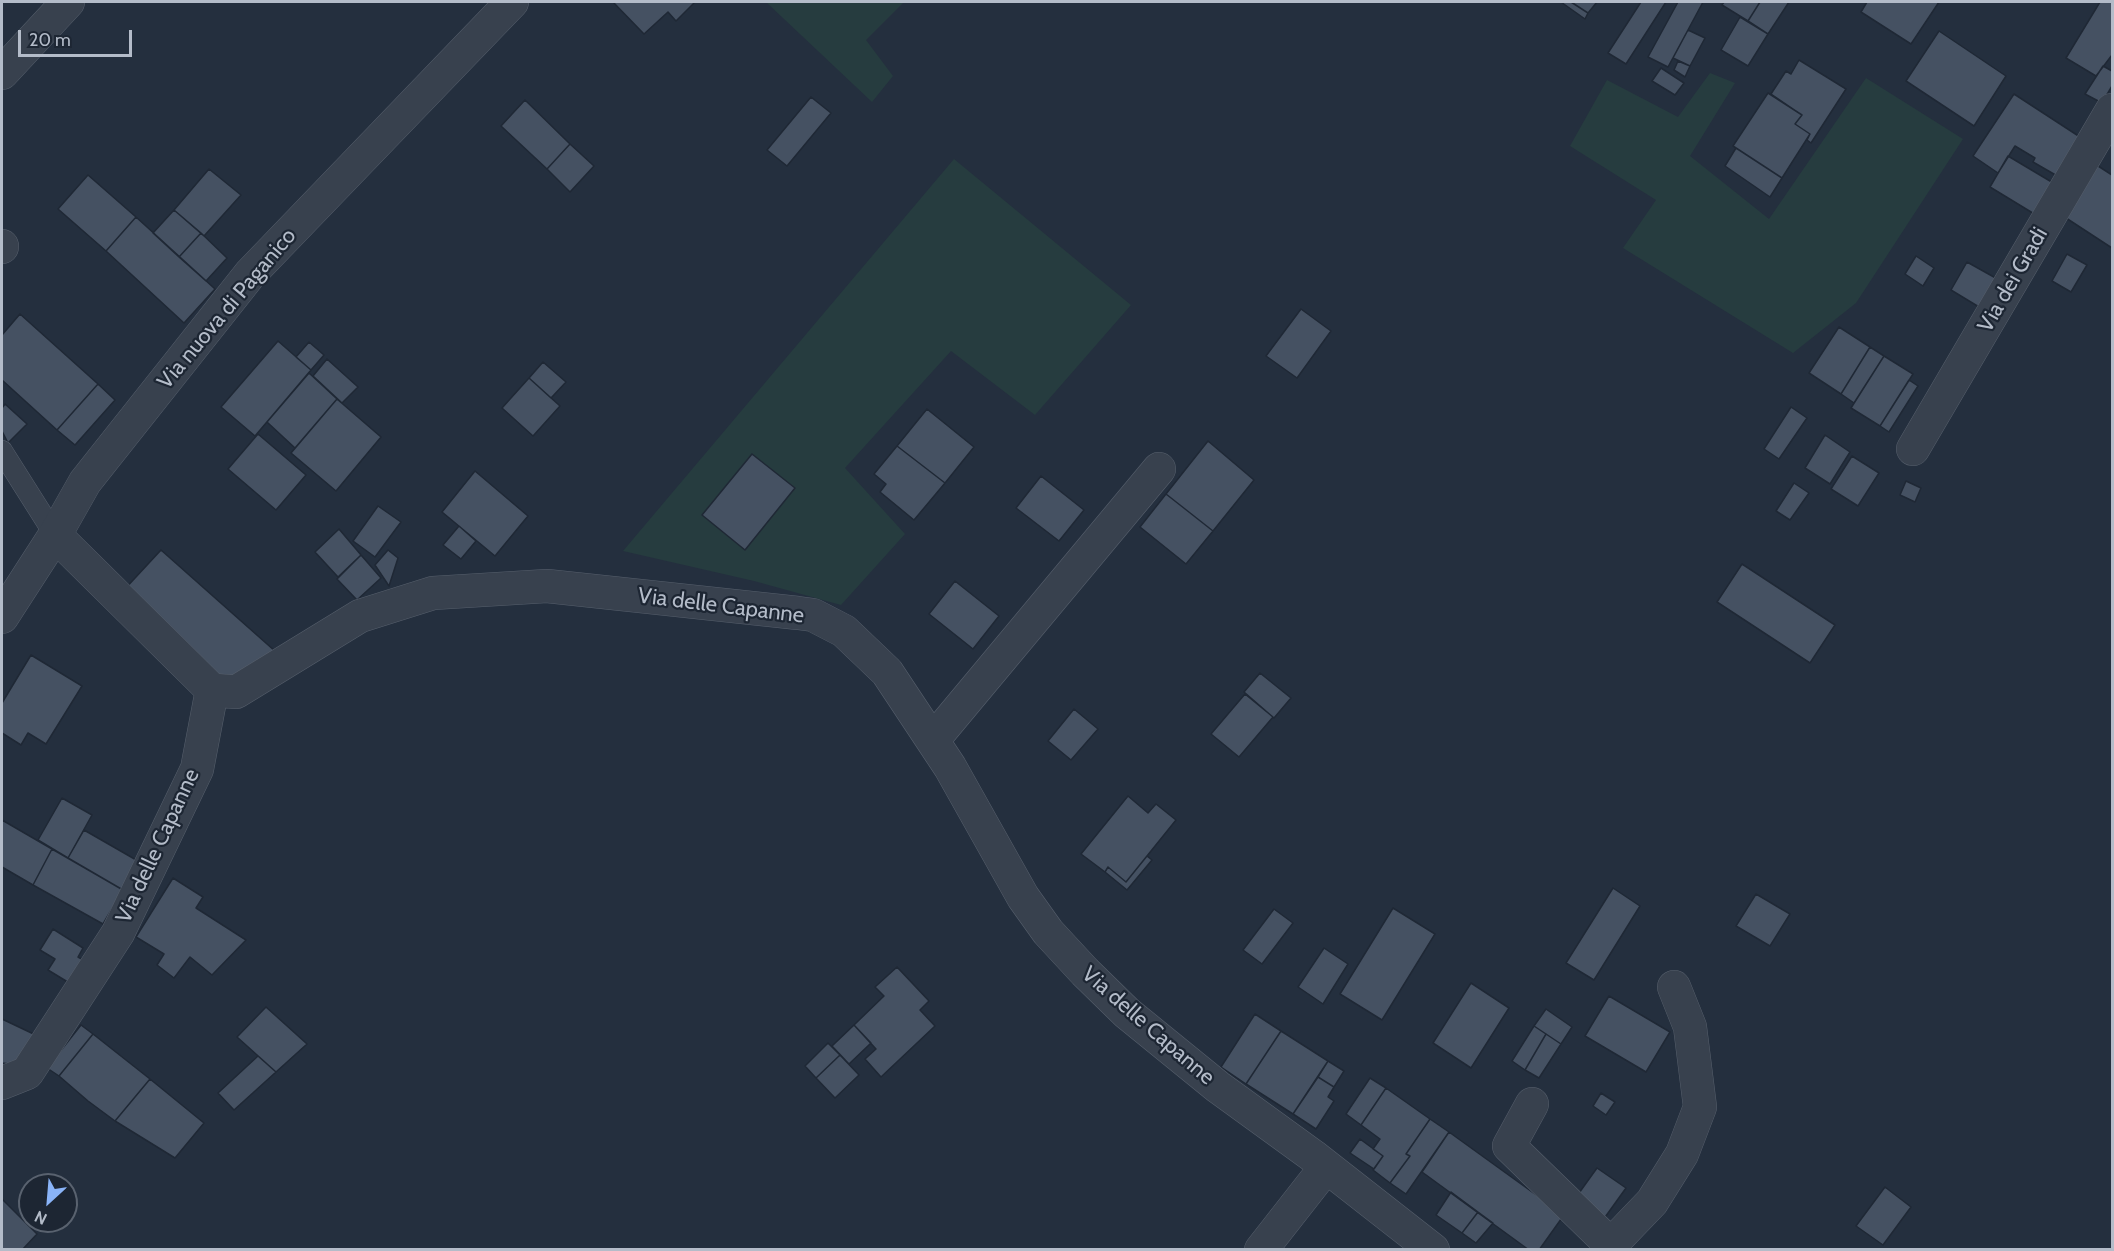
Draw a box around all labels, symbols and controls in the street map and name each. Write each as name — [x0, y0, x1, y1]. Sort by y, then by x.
scale bar — [21, 18, 135, 56]
text: 20 m — [29, 29, 71, 51]
street label: Via nuova di Paganico — [152, 223, 302, 395]
street label: Via dei Gradi — [1972, 223, 2054, 337]
street label: Via delle Capanne — [636, 583, 806, 629]
street label: Via delle Capanne — [111, 765, 205, 927]
street label: Via delle Capanne — [1076, 961, 1220, 1091]
north arrow — [18, 1173, 78, 1233]
text: N — [32, 1207, 50, 1229]

